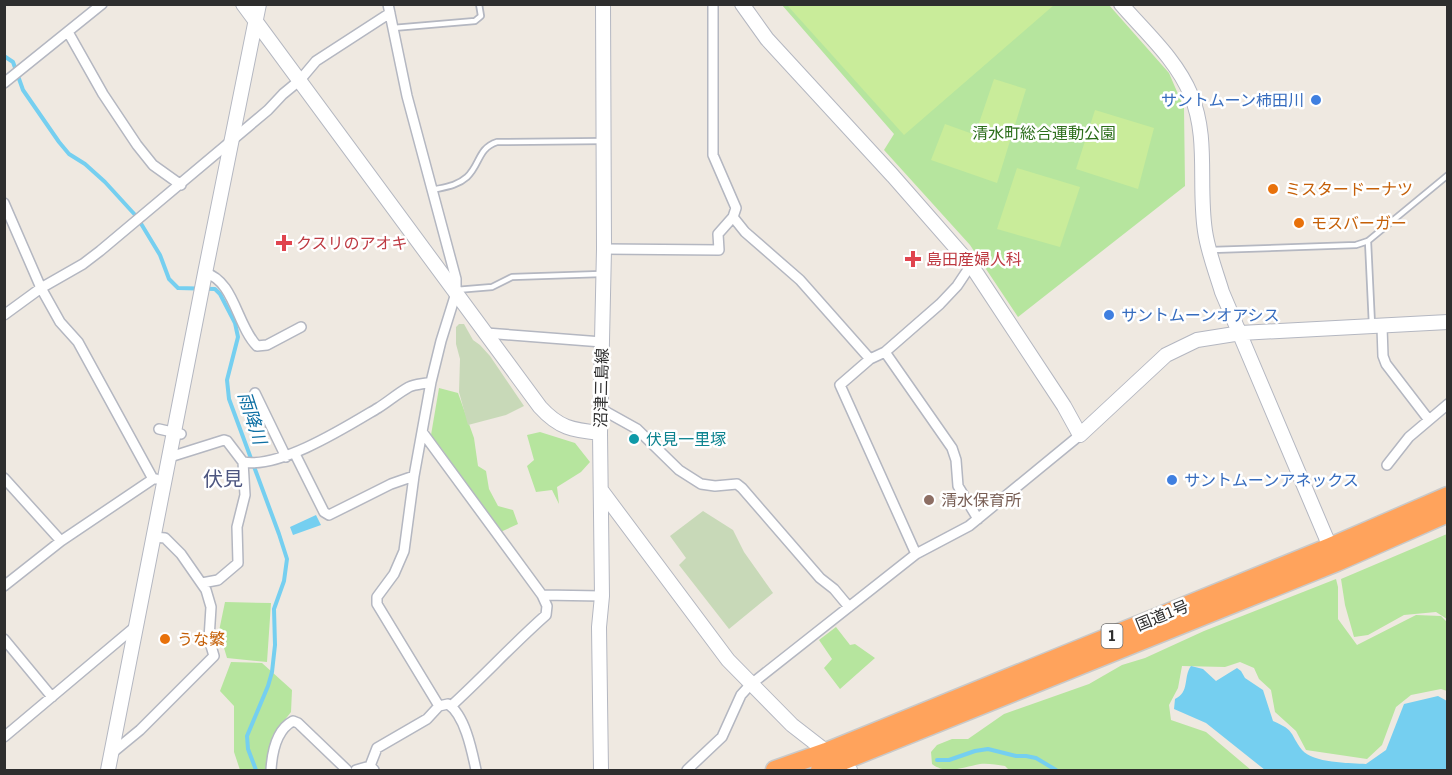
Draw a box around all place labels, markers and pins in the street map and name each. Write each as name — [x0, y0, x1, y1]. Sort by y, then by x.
place label: サントムーン柿田川 — [1161, 91, 1304, 109]
marker: サントムーン柿田川 — [1309, 93, 1323, 107]
place label: ミスタードーナツ — [1285, 180, 1413, 198]
marker: ミスタードーナツ — [1266, 182, 1280, 196]
place label: モスバーガー — [1311, 214, 1407, 232]
marker: モスバーガー — [1292, 216, 1306, 230]
place label: クスリのアオキ — [296, 234, 408, 252]
marker: クスリのアオキ — [277, 236, 291, 250]
marker: 島田産婦人科 — [904, 250, 922, 268]
place label: 島田産婦人科 — [926, 250, 1022, 268]
place label: サントムーンオアシス — [1121, 306, 1280, 324]
marker: サントムーンオアシス — [1102, 308, 1116, 322]
place label: 伏見一里塚 — [646, 430, 726, 448]
marker: 伏見一里塚 — [627, 432, 641, 446]
place label: サントムーンアネックス — [1184, 471, 1359, 489]
marker: サントムーンアネックス — [1165, 473, 1179, 487]
place label: 清水保育所 — [941, 491, 1021, 509]
marker: 清水保育所 — [922, 493, 936, 507]
place label: うな繁 — [177, 630, 225, 648]
marker: うな繁 — [158, 632, 172, 646]

